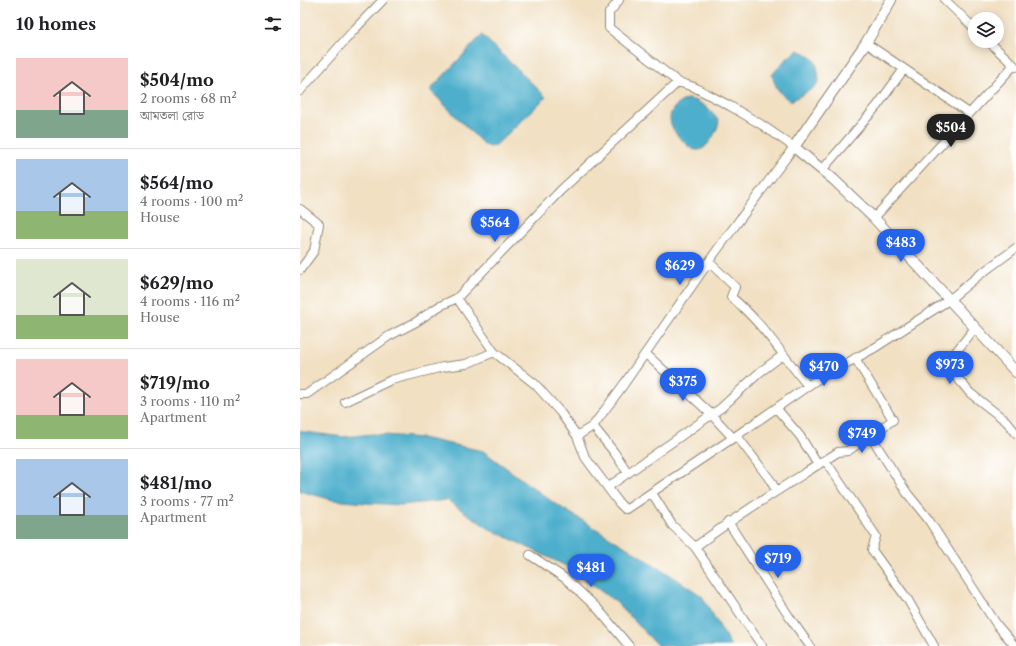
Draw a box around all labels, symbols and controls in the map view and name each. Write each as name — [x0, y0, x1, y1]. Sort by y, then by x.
map controls — [968, 12, 1004, 48]
button: layers — [968, 12, 1004, 48]
icon: filters — [262, 13, 284, 35]
text: 10 homes — [16, 14, 96, 34]
text: $504/mo — [140, 70, 214, 90]
icon: home — [48, 74, 96, 122]
text: 2 rooms · 68 m² — [140, 90, 237, 106]
text: আমতলা রোড — [140, 107, 204, 123]
pin: $504 — [927, 114, 975, 148]
text: $504 — [936, 119, 966, 135]
text: $564/mo — [140, 173, 213, 193]
icon: home — [48, 175, 96, 223]
text: 4 rooms · 100 m² — [140, 193, 243, 209]
text: House — [140, 209, 180, 225]
pin: $564 — [471, 209, 519, 243]
text: $564 — [480, 214, 510, 230]
pin: $483 — [877, 229, 925, 263]
text: $483 — [886, 234, 916, 250]
pin: $629 — [656, 252, 704, 286]
text: $629 — [665, 257, 695, 273]
text: $629/mo — [140, 273, 213, 293]
icon: home — [48, 275, 96, 323]
text: 4 rooms · 116 m² — [140, 293, 240, 309]
text: House — [140, 309, 180, 325]
pin: $973 — [926, 351, 974, 385]
pin: $470 — [800, 353, 848, 387]
text: $973 — [935, 356, 965, 372]
text: $470 — [809, 358, 839, 374]
pin: $375 — [659, 368, 707, 402]
text: $719/mo — [140, 373, 210, 393]
text: $375 — [669, 373, 697, 389]
icon: home — [48, 375, 96, 423]
text: 3 rooms · 110 m² — [140, 393, 240, 409]
text: Apartment — [140, 409, 207, 425]
pin: $749 — [838, 420, 886, 454]
text: $749 — [847, 425, 877, 441]
text: $481/mo — [140, 473, 212, 493]
icon: home — [48, 475, 96, 523]
text: 3 rooms · 77 m² — [140, 493, 234, 509]
text: Apartment — [140, 509, 207, 525]
pin: $719 — [754, 545, 802, 579]
text: $719 — [764, 550, 792, 566]
pin: $481 — [567, 554, 615, 588]
text: $481 — [577, 559, 605, 575]

